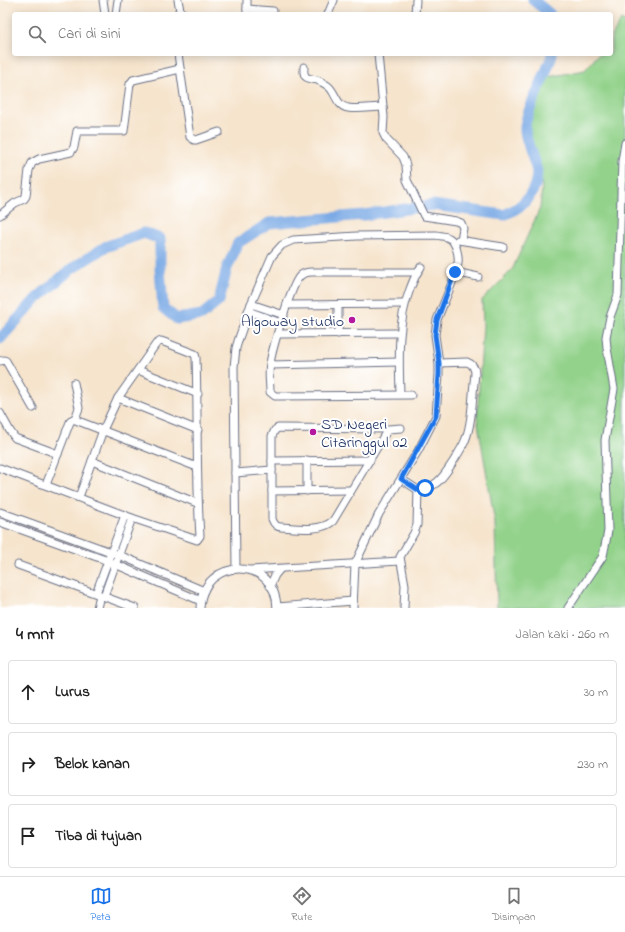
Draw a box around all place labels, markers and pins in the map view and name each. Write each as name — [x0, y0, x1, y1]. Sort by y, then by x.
place label: Algoway studio — [241, 310, 344, 334]
marker: Algoway studio — [347, 315, 357, 325]
place label: SD Negeri Citaringgul 02 — [321, 413, 408, 455]
marker: SD Negeri Citaringgul 02 — [308, 427, 318, 437]

